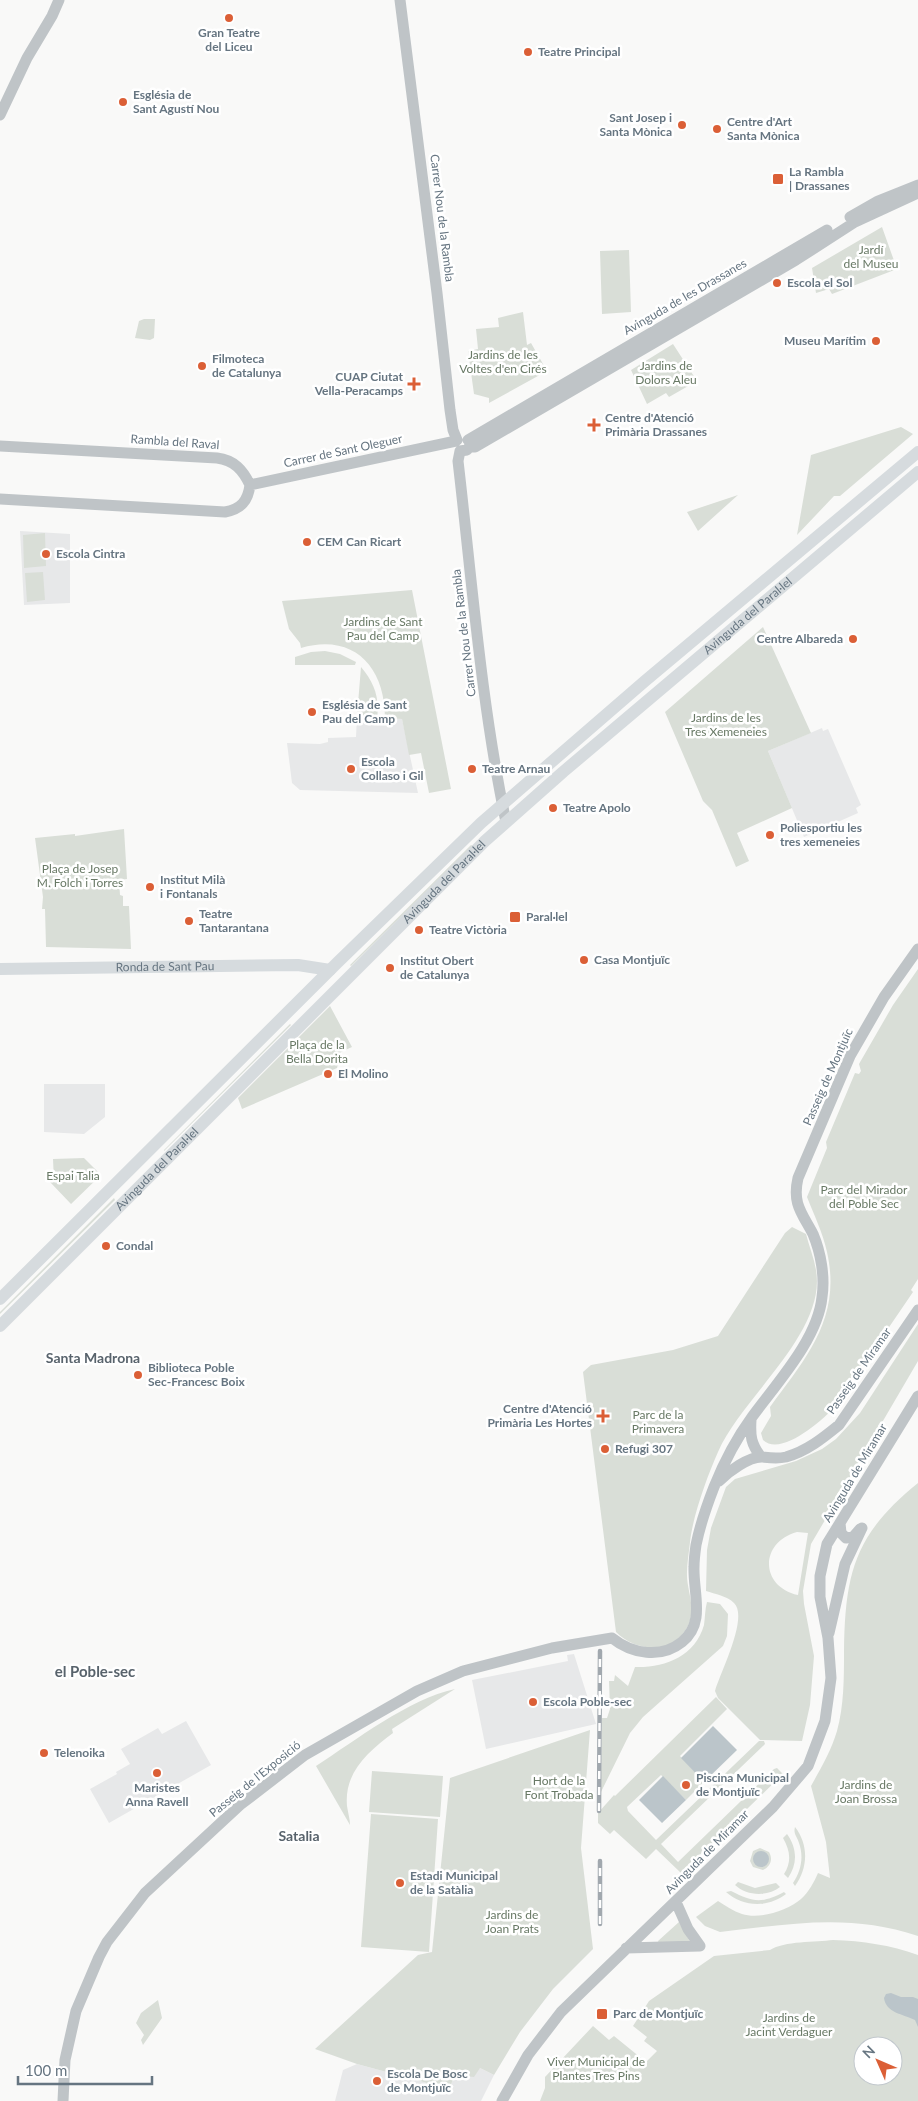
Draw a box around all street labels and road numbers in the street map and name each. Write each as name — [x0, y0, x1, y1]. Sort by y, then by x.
street label: Carrer Nou de la Rambla — [427, 153, 458, 283]
street label: Avinguda de les Drassanes — [621, 255, 749, 338]
street label: Carrer de Sant Oleguer — [282, 430, 404, 470]
street label: Rambla del Raval — [130, 431, 220, 452]
street label: Carrer Nou de la Rambla — [448, 568, 479, 698]
street label: Avinguda del Paral·lel — [700, 574, 795, 657]
street label: Avinguda del Paral·lel — [399, 837, 488, 926]
street label: Ronda de Sant Pau — [116, 958, 214, 974]
street label: Passeig de Montjuïc — [799, 1026, 856, 1128]
street label: Avinguda del Paral·lel — [112, 1124, 201, 1213]
street label: Passeig de Miramar — [823, 1324, 894, 1417]
street label: Avinguda de Miramar — [819, 1420, 890, 1525]
street label: Passeig de l'Exposició — [206, 1737, 304, 1820]
street label: Avinguda de Miramar — [662, 1806, 752, 1897]

